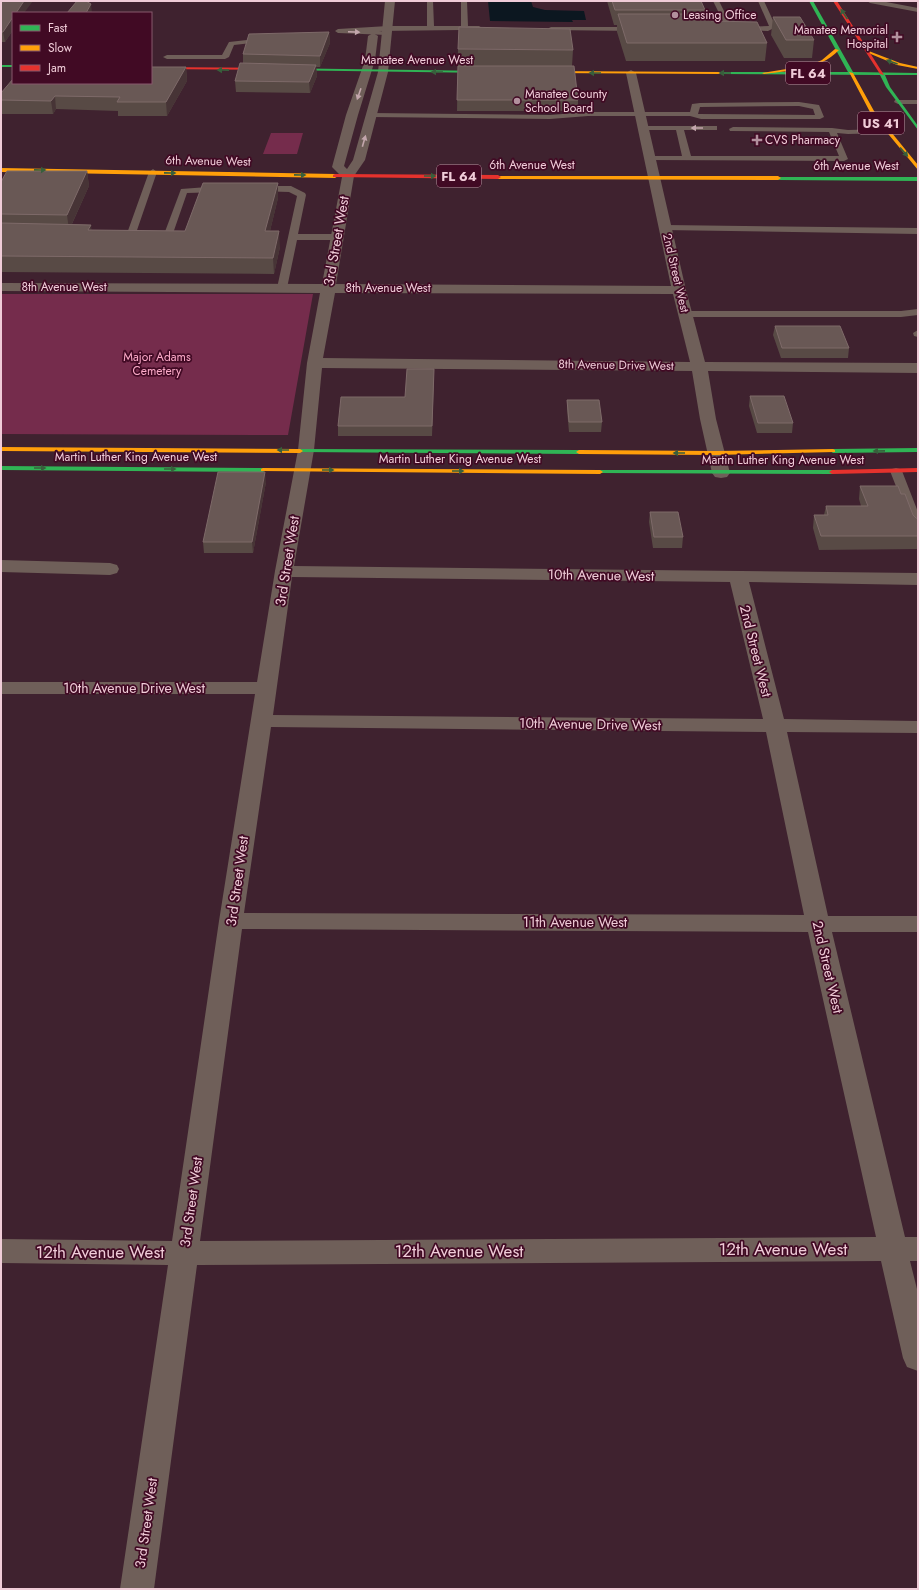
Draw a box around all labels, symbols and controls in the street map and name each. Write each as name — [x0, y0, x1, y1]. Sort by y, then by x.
place label: Leasing Office — [683, 6, 756, 24]
one-way arrow — [840, 9, 848, 20]
marker: Leasing Office — [670, 10, 680, 20]
legend — [12, 12, 152, 84]
text: Fast — [48, 19, 67, 37]
place label: Manatee Memorial Hospital — [794, 21, 888, 53]
one-way arrow — [348, 29, 360, 36]
marker: Manatee Memorial Hospital — [891, 31, 903, 43]
text: Slow — [48, 39, 73, 57]
street label: Manatee Avenue West — [361, 51, 473, 69]
one-way arrow — [886, 58, 898, 64]
text: Jam — [46, 59, 66, 77]
road number: FL 64 — [786, 62, 830, 84]
one-way arrow — [217, 66, 229, 73]
one-way arrow — [430, 69, 443, 75]
one-way arrow — [588, 70, 601, 76]
one-way arrow — [718, 70, 731, 76]
place label: Manatee County School Board — [525, 85, 608, 117]
one-way arrow — [356, 88, 362, 100]
marker: Manatee County School Board — [512, 96, 522, 106]
road number: US 41 — [858, 112, 904, 134]
one-way arrow — [690, 125, 703, 131]
place label: CVS Pharmacy — [765, 131, 841, 149]
one-way arrow — [361, 135, 367, 147]
marker: CVS Pharmacy — [752, 135, 762, 145]
one-way arrow — [899, 146, 908, 157]
street label: 6th Avenue West — [165, 151, 251, 171]
street label: 6th Avenue West — [489, 156, 575, 174]
street label: 6th Avenue West — [813, 157, 899, 175]
road number: FL 64 — [437, 165, 481, 187]
one-way arrow — [34, 167, 47, 173]
one-way arrow — [164, 169, 176, 176]
one-way arrow — [294, 172, 307, 178]
one-way arrow — [424, 173, 437, 179]
street label: 3rd Street West — [318, 194, 354, 288]
street label: 2nd Street West — [658, 232, 694, 314]
street label: 8th Avenue West — [21, 278, 107, 296]
street label: 8th Avenue West — [345, 279, 431, 297]
park label: Major Adams Cemetery — [123, 348, 191, 380]
street label: 8th Avenue Drive West — [558, 355, 674, 375]
one-way arrow — [276, 447, 289, 453]
street label: Martin Luther King Avenue West — [55, 448, 217, 466]
one-way arrow — [872, 448, 885, 454]
street label: Martin Luther King Avenue West — [379, 450, 541, 468]
one-way arrow — [672, 450, 685, 456]
street label: Martin Luther King Avenue West — [702, 451, 864, 469]
one-way arrow — [34, 465, 47, 471]
one-way arrow — [164, 466, 177, 472]
one-way arrow — [322, 467, 335, 473]
one-way arrow — [452, 468, 465, 474]
street label: 3rd Street West — [270, 514, 304, 608]
street label: 10th Avenue West — [548, 564, 655, 586]
street label: 2nd Street West — [735, 603, 777, 700]
street label: 10th Avenue Drive West — [63, 678, 205, 698]
street label: 10th Avenue Drive West — [519, 713, 662, 735]
street label: 3rd Street West — [221, 834, 253, 928]
street label: 11th Avenue West — [523, 912, 628, 932]
street label: 2nd Street West — [808, 919, 848, 1016]
street label: 3rd Street West — [175, 1155, 207, 1249]
street label: 12th Avenue West — [719, 1237, 847, 1261]
street label: 12th Avenue West — [395, 1239, 523, 1263]
street label: 12th Avenue West — [36, 1240, 164, 1264]
street label: 3rd Street West — [130, 1476, 162, 1570]

